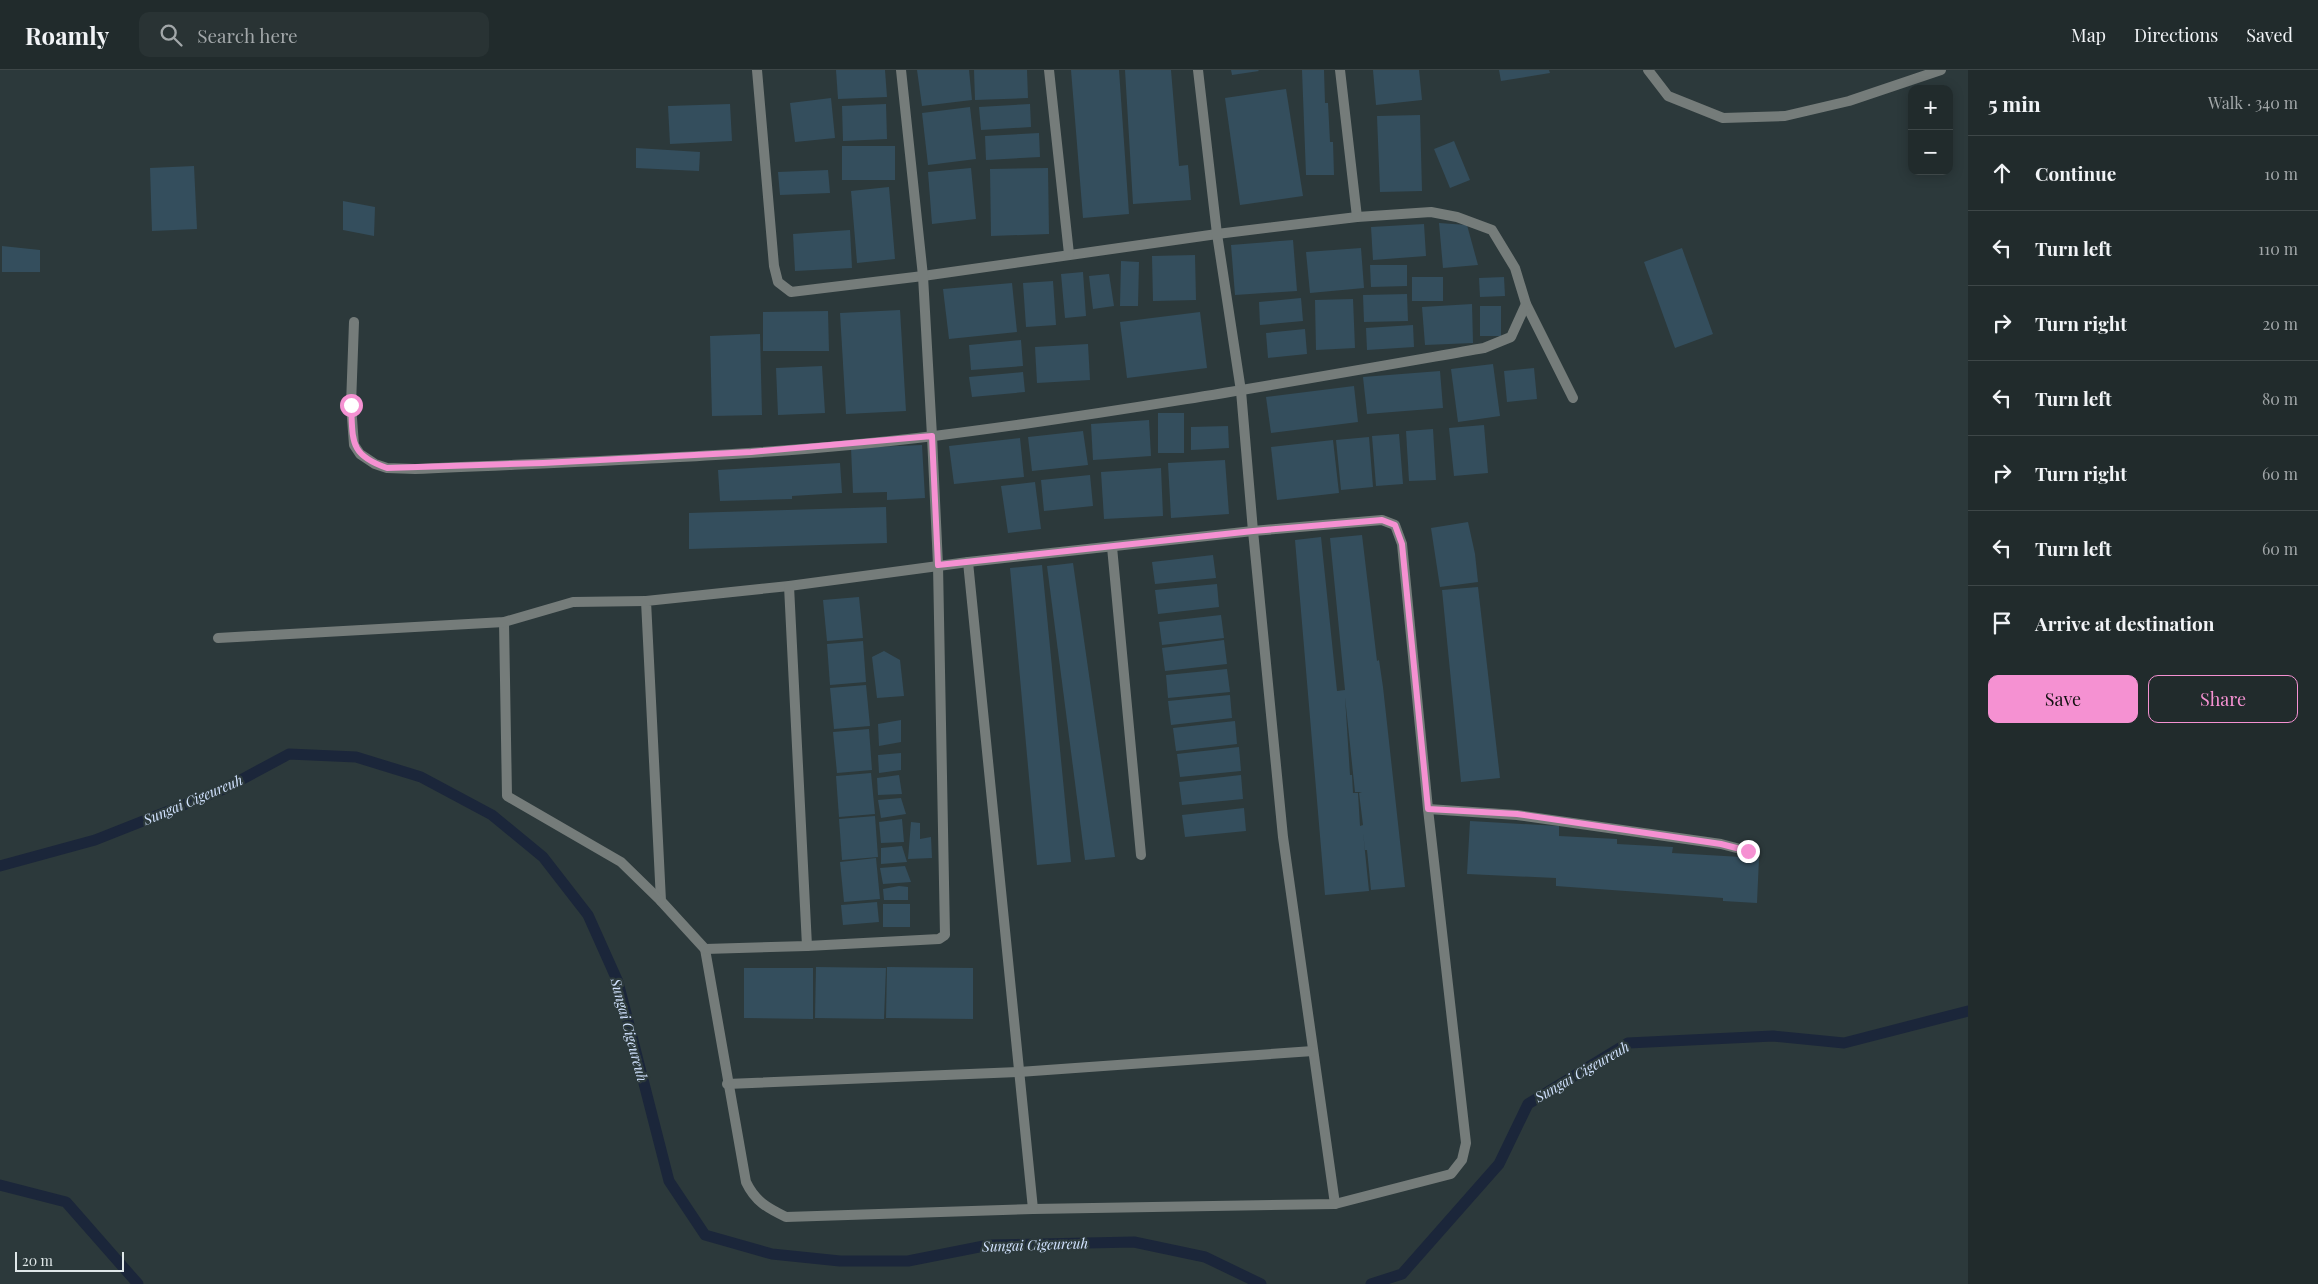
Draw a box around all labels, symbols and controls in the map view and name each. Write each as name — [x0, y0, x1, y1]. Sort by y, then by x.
search box — [139, 12, 489, 57]
text: Roamly — [25, 19, 109, 51]
icon: search — [157, 21, 185, 49]
text: Search here — [197, 22, 298, 48]
text: Map — [2071, 23, 2106, 47]
text: Directions — [2134, 23, 2218, 47]
text: Saved — [2246, 23, 2293, 47]
map controls — [1908, 85, 1953, 175]
button: + — [1908, 85, 1953, 130]
text: 5 min — [1988, 89, 2041, 117]
text: Walk · 340 m — [2208, 92, 2298, 113]
button: − — [1908, 130, 1953, 175]
icon: ahead — [1988, 159, 2016, 187]
text: Continue — [2035, 160, 2116, 186]
text: 10 m — [2264, 163, 2298, 184]
icon: left — [1988, 234, 2016, 262]
text: Turn left — [2035, 235, 2112, 261]
text: 110 m — [2258, 238, 2298, 259]
icon: right — [1988, 309, 2016, 337]
text: Turn right — [2035, 310, 2127, 336]
text: 20 m — [2263, 313, 2298, 334]
icon: left — [1988, 384, 2016, 412]
text: Turn left — [2035, 385, 2112, 411]
text: 80 m — [2262, 388, 2298, 409]
route start — [340, 394, 363, 417]
icon: right — [1988, 459, 2016, 487]
text: Turn right — [2035, 460, 2127, 486]
text: 60 m — [2262, 463, 2298, 484]
icon: left — [1988, 534, 2016, 562]
text: Turn left — [2035, 535, 2112, 561]
text: 60 m — [2262, 538, 2298, 559]
icon: arrive — [1988, 609, 2016, 637]
text: Arrive at destination — [2035, 610, 2215, 636]
button: Save — [1988, 675, 2138, 723]
button: Share — [2148, 675, 2298, 723]
water label: Sungai Cigeureuh — [139, 770, 245, 829]
route end — [1737, 840, 1760, 863]
water label: Sungai Cigeureuh — [606, 975, 652, 1084]
water label: Sungai Cigeureuh — [1530, 1037, 1632, 1107]
water label: Sungai Cigeureuh — [981, 1233, 1088, 1256]
scale bar — [15, 1249, 124, 1272]
text: 20 m — [22, 1251, 53, 1270]

